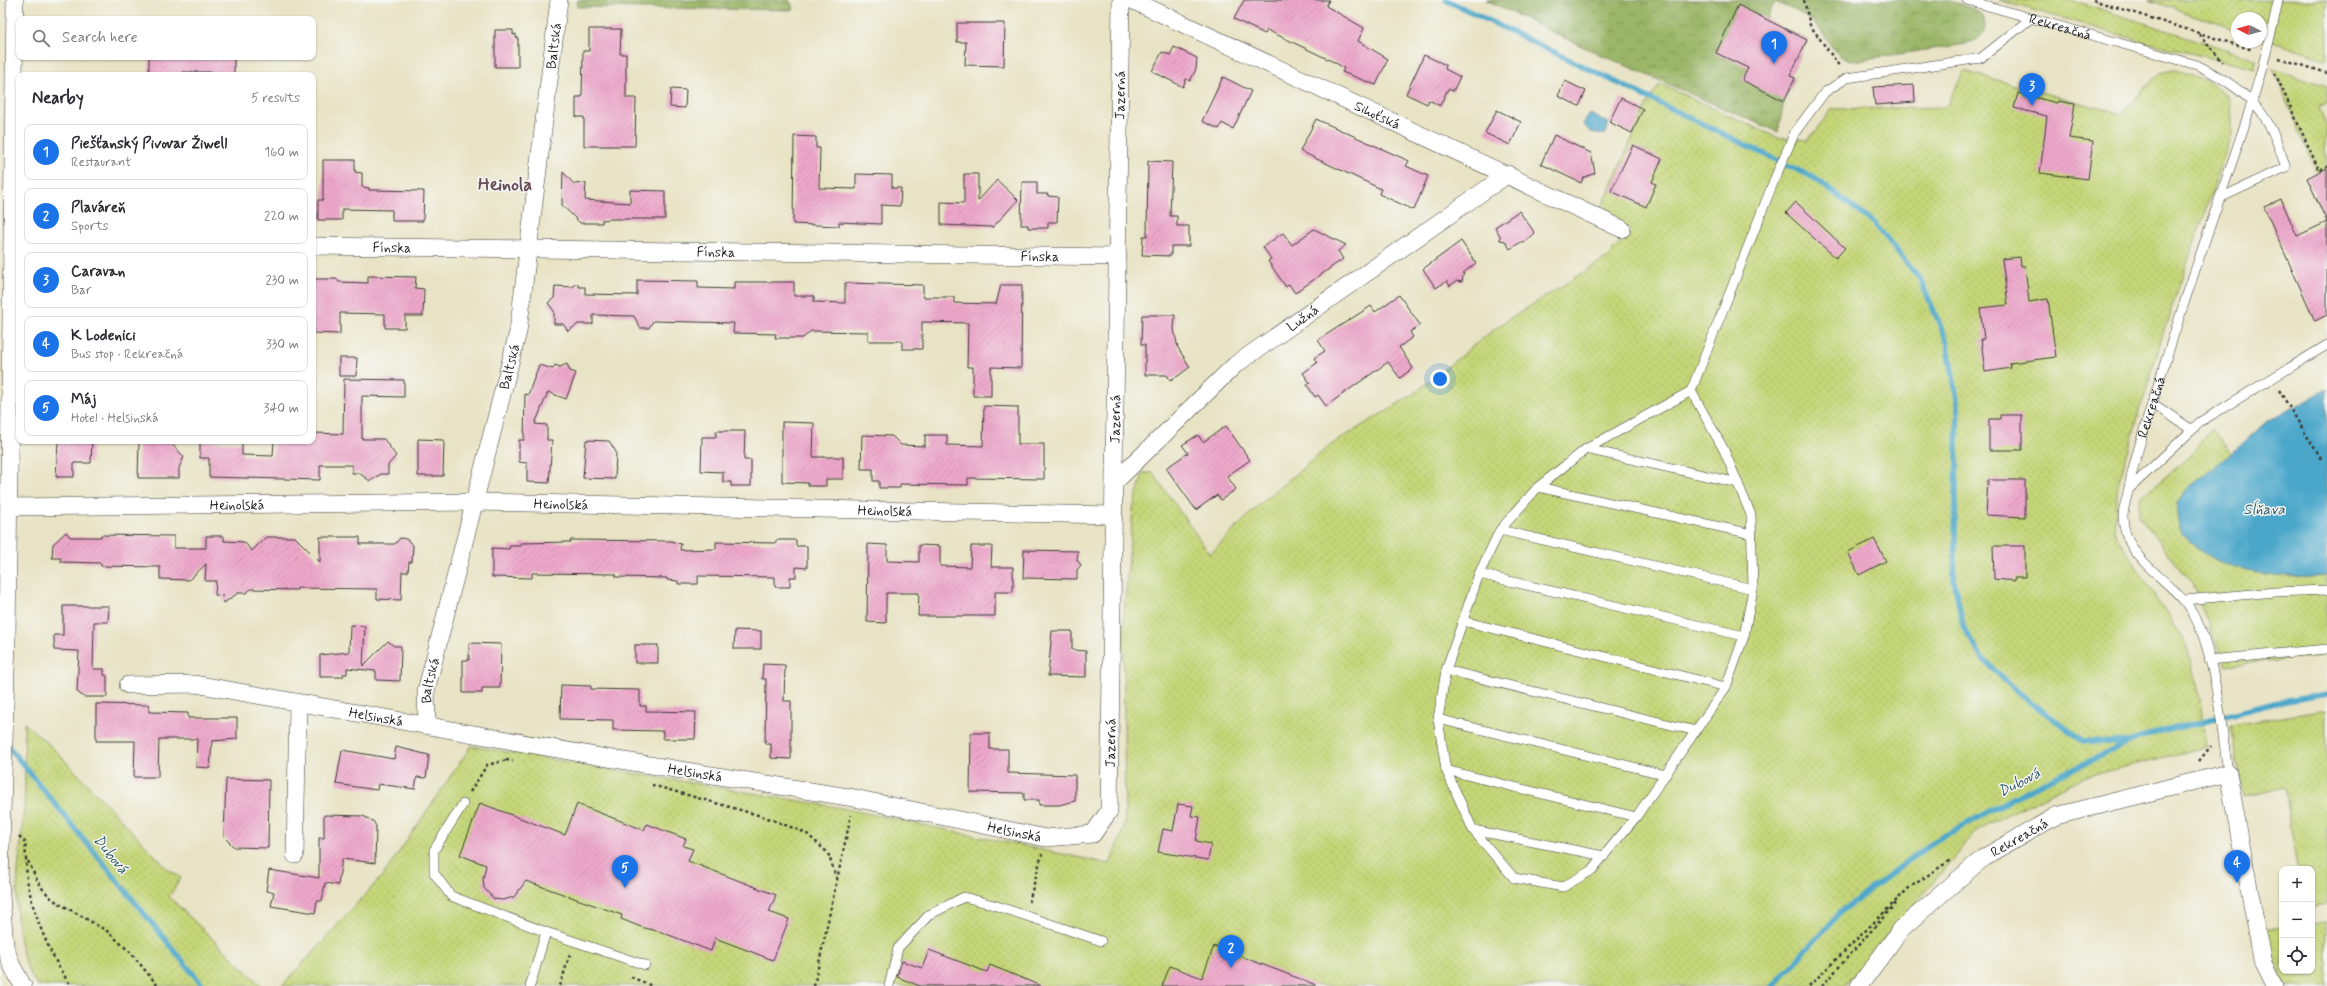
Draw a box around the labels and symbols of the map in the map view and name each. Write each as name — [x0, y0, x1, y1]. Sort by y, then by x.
street label: Rekreačná — [2027, 10, 2093, 45]
north arrow — [2231, 12, 2267, 48]
street label: Baltská — [543, 22, 566, 70]
pin: 1 — [1761, 31, 1787, 64]
street label: Jazerná — [1111, 71, 1130, 120]
pin: 3 — [2019, 73, 2045, 106]
street label: Sihoťská — [1351, 97, 1403, 134]
district label: Heinola — [478, 173, 532, 197]
street label: Fínska — [372, 239, 411, 257]
street label: Fínska — [696, 243, 735, 262]
street label: Fínska — [1020, 248, 1059, 266]
street label: Lužná — [1284, 301, 1323, 336]
street label: Baltská — [496, 342, 525, 392]
your location — [1430, 369, 1450, 389]
street label: Rekreačná — [2134, 374, 2170, 440]
street label: Jazerná — [1106, 395, 1125, 444]
street label: Heinolská — [533, 495, 588, 514]
street label: Heinolská — [210, 496, 264, 515]
water label: Sĺňava — [2243, 500, 2285, 520]
street label: Heinolská — [857, 502, 912, 521]
street label: Baltská — [417, 656, 444, 704]
street label: Helsinská — [347, 704, 405, 731]
street label: Jazerná — [1102, 718, 1120, 768]
street label: Helsinská — [667, 760, 724, 787]
water label: Dubová — [1995, 764, 2044, 802]
street label: Rekreačná — [1988, 814, 2052, 862]
street label: Helsinská — [986, 818, 1043, 847]
water label: Dubová — [88, 831, 132, 878]
pin: 4 — [2224, 850, 2250, 883]
pin: 5 — [612, 855, 638, 888]
pin: 2 — [1218, 935, 1244, 968]

